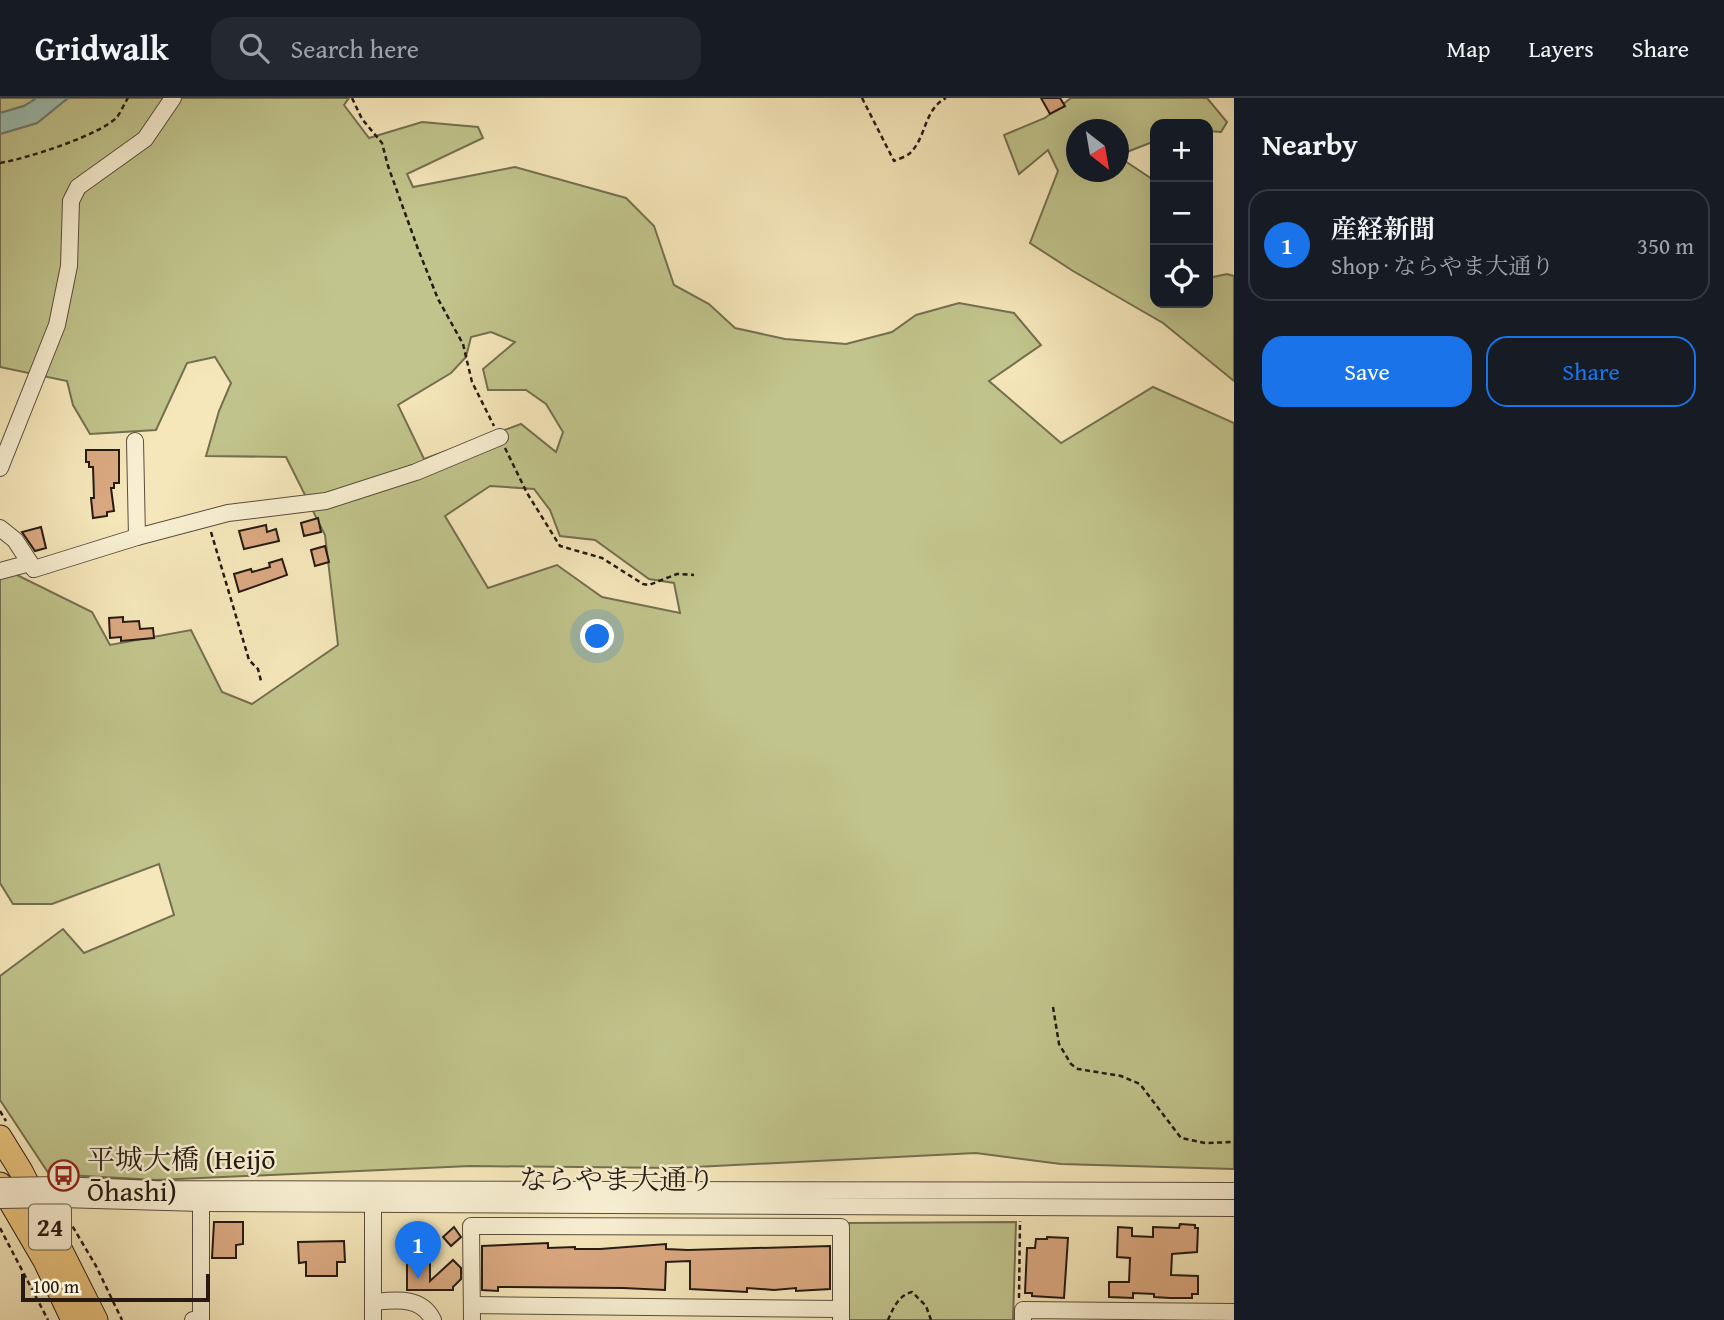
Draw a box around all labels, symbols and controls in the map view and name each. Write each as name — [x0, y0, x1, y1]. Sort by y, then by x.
search box — [211, 17, 701, 80]
text: Gridwalk — [35, 24, 169, 72]
icon: search — [235, 29, 273, 67]
text: Search here — [291, 29, 419, 68]
text: Map — [1447, 31, 1490, 66]
text: Layers — [1528, 31, 1594, 66]
text: Share — [1632, 31, 1689, 66]
north arrow — [1066, 119, 1129, 182]
map controls — [1150, 119, 1213, 308]
button: + — [1150, 119, 1213, 182]
text: Nearby — [1262, 122, 1358, 166]
button: − — [1150, 182, 1213, 245]
text: 産経新聞 — [1331, 209, 1435, 248]
text: 1 — [1281, 229, 1293, 262]
text: 350 m — [1637, 229, 1694, 262]
button: locate — [1150, 245, 1213, 308]
text: Shop · ならやま大通り — [1331, 249, 1554, 282]
button: Save — [1262, 336, 1472, 407]
button: Share — [1486, 336, 1696, 407]
your location — [580, 619, 614, 653]
place label: 平城大橋 (Heijō Ōhashi) — [87, 1138, 276, 1211]
bus stop icon: 平城大橋 (Heijō Ōhashi) — [47, 1158, 81, 1192]
street label: ならやま大通り — [519, 1158, 715, 1199]
road number: 24 — [29, 1204, 71, 1250]
pin: 1 — [395, 1221, 441, 1279]
scale bar — [21, 1271, 210, 1303]
text: 100 m — [32, 1272, 79, 1300]

